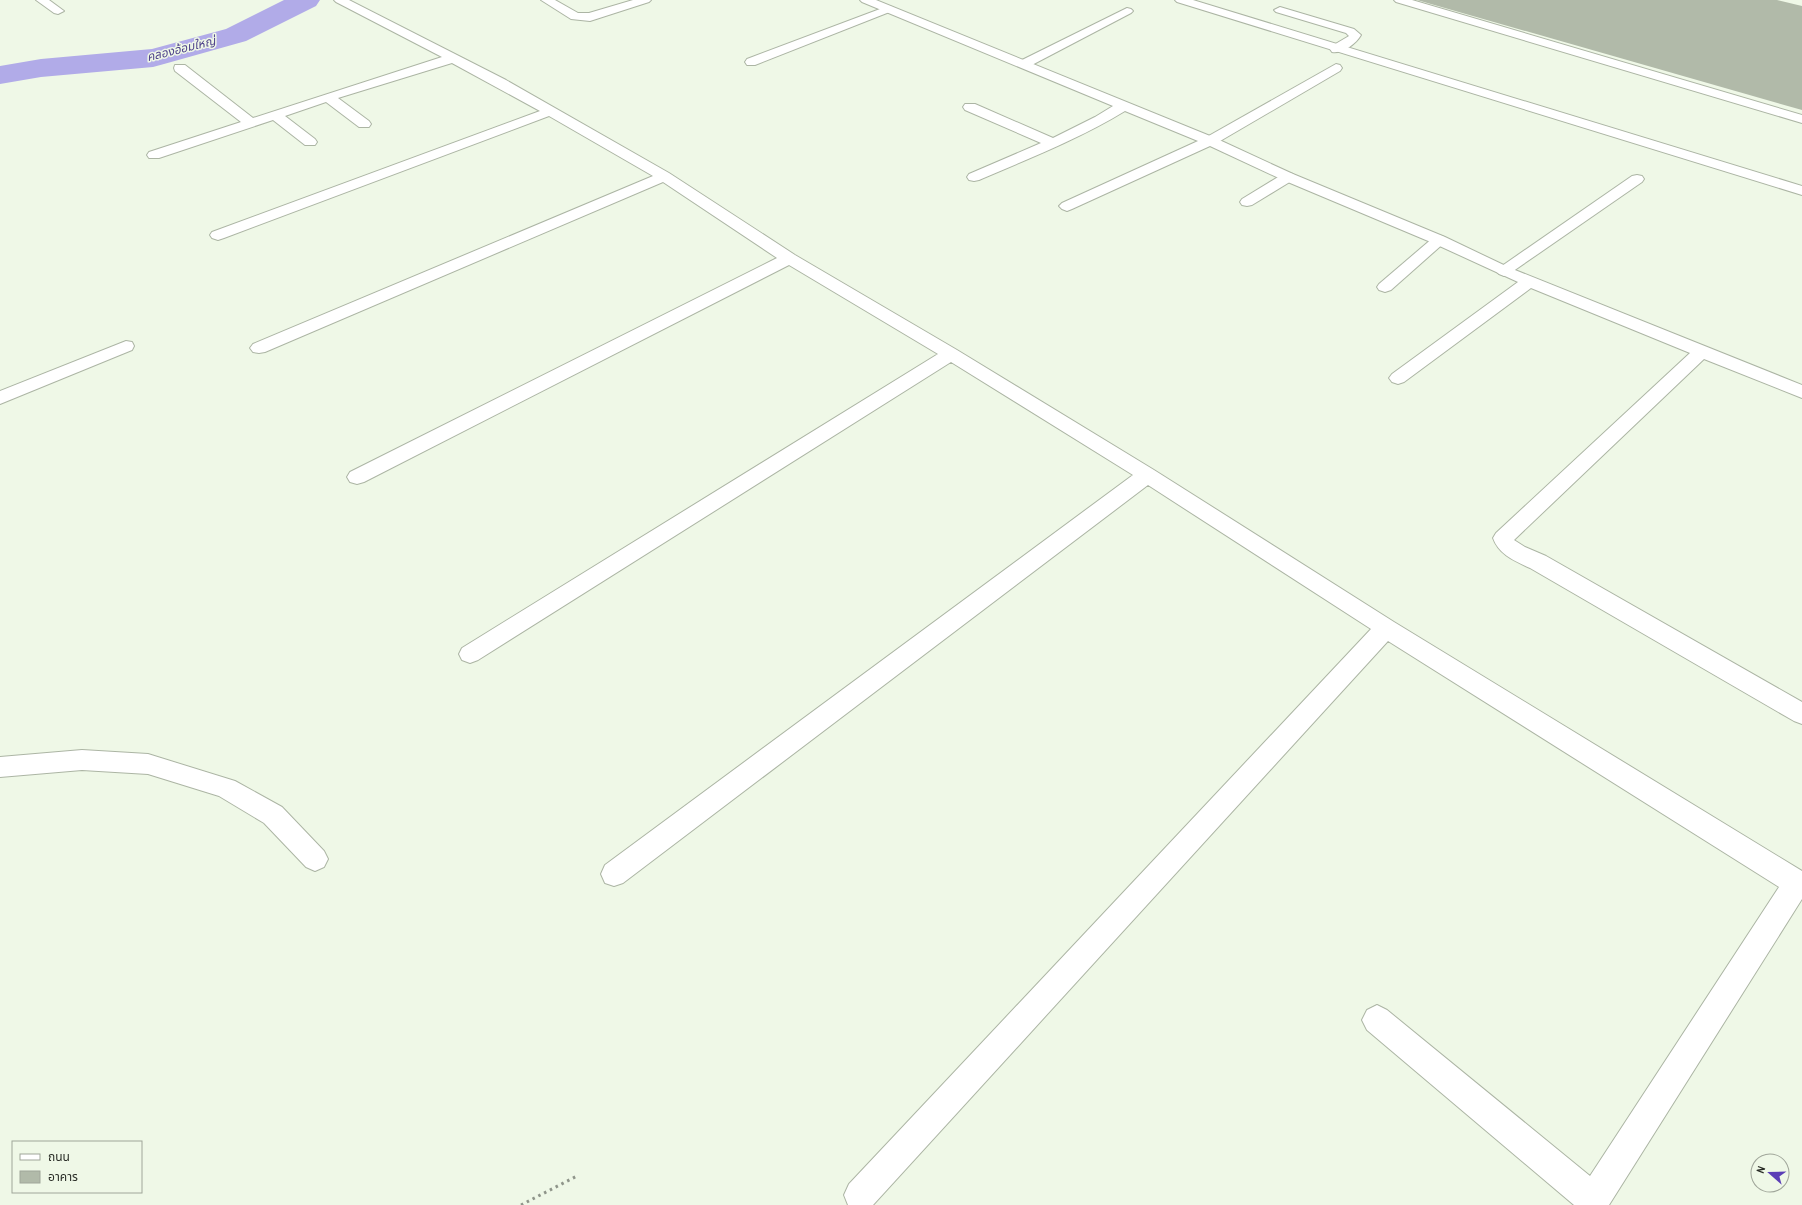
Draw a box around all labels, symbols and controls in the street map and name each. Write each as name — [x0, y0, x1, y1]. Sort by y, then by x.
water label: คลองอ้อมใหญ่ — [145, 32, 219, 65]
legend — [12, 1141, 142, 1193]
text: ถนน — [48, 1149, 70, 1165]
north arrow — [1750, 1153, 1790, 1193]
text: N — [1753, 1164, 1768, 1175]
text: อาคาร — [48, 1169, 78, 1185]

